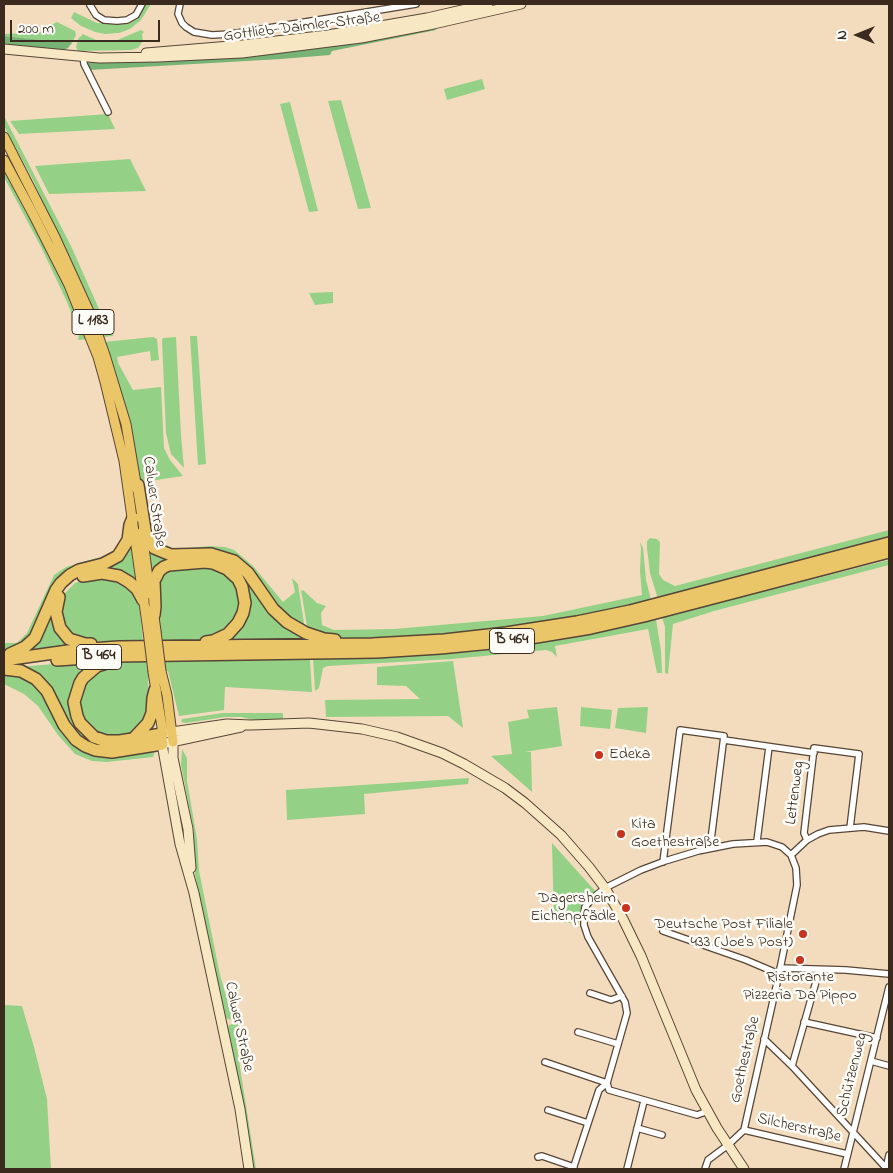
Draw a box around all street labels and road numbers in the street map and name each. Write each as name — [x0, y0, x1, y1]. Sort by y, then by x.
street label: Gottlieb-Daimler-Straße — [223, 9, 381, 47]
road number: L 1183 — [72, 310, 114, 334]
street label: Calwer Straße — [137, 455, 169, 549]
road number: B 464 — [490, 628, 534, 654]
road number: B 464 — [76, 644, 122, 670]
street label: Lettenweg — [783, 760, 809, 826]
street label: Calwer Straße — [219, 980, 257, 1074]
street label: Goethestraße — [727, 1015, 765, 1105]
street label: Schützenweg — [833, 1031, 873, 1119]
street label: Silcherstraße — [755, 1110, 843, 1148]

